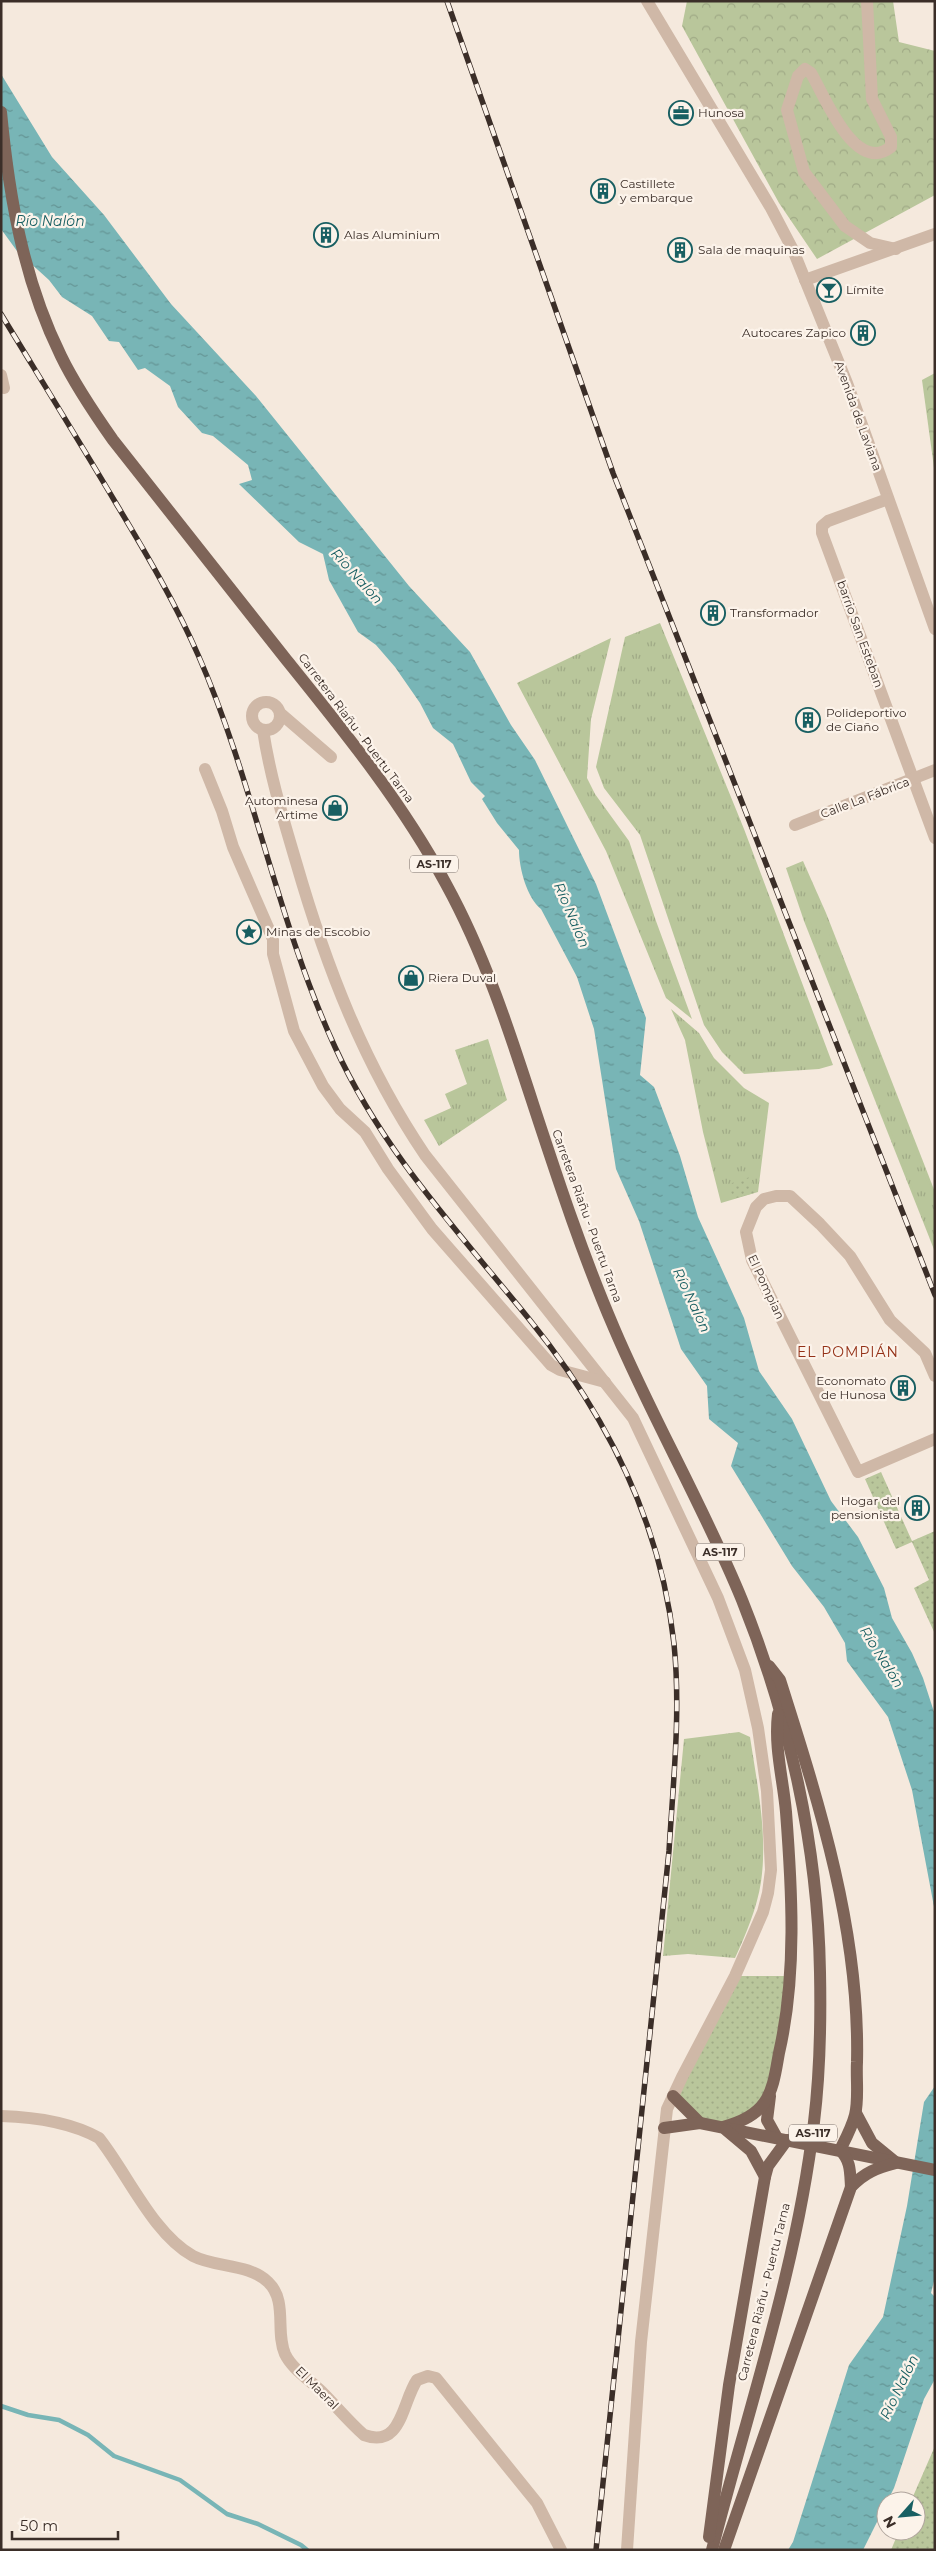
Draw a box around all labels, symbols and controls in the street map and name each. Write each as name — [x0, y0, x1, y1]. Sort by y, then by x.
office icon: Hunosa — [668, 100, 694, 126]
place label: Hunosa — [698, 105, 744, 120]
place label: Castillete y embarque — [619, 176, 693, 205]
building icon: Castillete y embarque — [590, 178, 616, 204]
water label: Río Nalón — [15, 212, 85, 230]
building icon: Alas Aluminium — [313, 222, 339, 248]
place label: Alas Aluminium — [344, 227, 440, 242]
building icon: Sala de maquinas — [667, 237, 693, 263]
place label: Sala de maquinas — [698, 242, 805, 257]
bar icon: Límite — [816, 277, 842, 303]
place label: Límite — [846, 282, 884, 297]
building icon: Autocares Zapico — [850, 320, 876, 346]
place label: Autocares Zapico — [742, 325, 846, 340]
street label: Avenida de Laviana — [832, 359, 885, 473]
water label: Río Nalón — [327, 544, 387, 608]
street label: barrio San Esteban — [834, 578, 887, 690]
building icon: Transformador — [700, 600, 726, 626]
place label: Transformador — [730, 605, 819, 620]
street label: Carretera Riañu - Puertu Tarna — [295, 650, 417, 805]
place label: Polideportivo de Ciaño — [826, 705, 906, 734]
building icon: Polideportivo de Ciaño — [795, 707, 821, 733]
street label: Calle La Fábrica — [818, 774, 911, 821]
place label: Autominesa Artime — [245, 793, 318, 822]
shop icon: Autominesa Artime — [322, 795, 348, 821]
road number: AS-117 — [410, 856, 458, 872]
water label: Río Nalón — [550, 880, 594, 950]
place icon: Minas de Escobio — [236, 919, 262, 945]
place label: Minas de Escobio — [266, 924, 370, 939]
shop icon: Riera Duval — [398, 965, 424, 991]
place label: Riera Duval — [428, 970, 496, 985]
street label: Carretera Riañu - Puertu Tarna — [549, 1127, 626, 1304]
street label: El Pompian — [745, 1252, 788, 1322]
water label: Río Nalón — [669, 1265, 715, 1335]
district label: EL POMPIÁN — [797, 1343, 899, 1361]
place label: Economato de Hunosa — [816, 1373, 886, 1402]
building icon: Economato de Hunosa — [890, 1375, 916, 1401]
place label: Hogar del pensionista — [831, 1493, 900, 1522]
building icon: Hogar del pensionista — [904, 1495, 930, 1521]
road number: AS-117 — [696, 1544, 744, 1560]
water label: Río Nalón — [856, 1623, 908, 1691]
road number: AS-117 — [789, 2124, 837, 2142]
street label: Carretera Riañu - Puertu Tarna — [734, 2201, 793, 2383]
water label: Río Nalón — [876, 2352, 922, 2422]
street label: El Maeral — [293, 2363, 342, 2412]
north arrow — [876, 2491, 926, 2541]
scale bar — [12, 2508, 119, 2540]
text: N — [879, 2513, 900, 2531]
text: 50 m — [20, 2516, 58, 2535]

